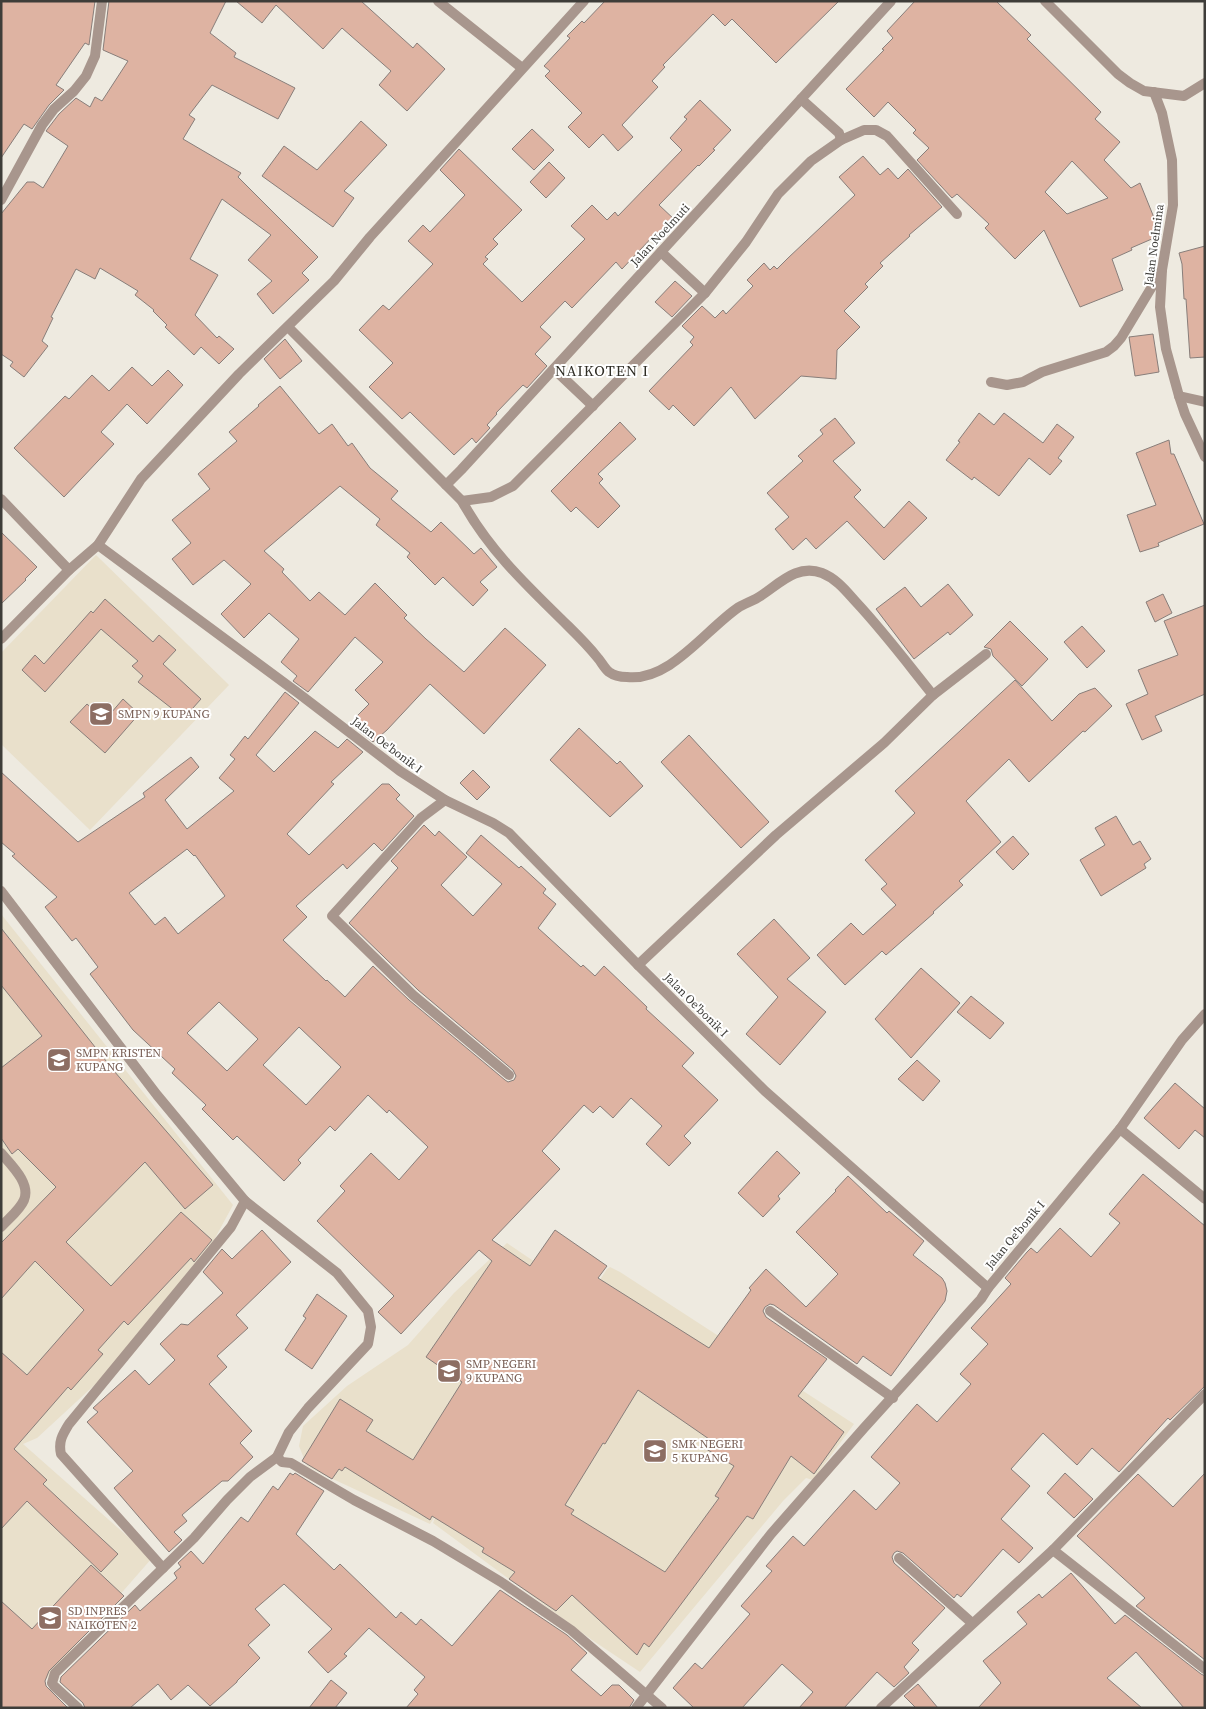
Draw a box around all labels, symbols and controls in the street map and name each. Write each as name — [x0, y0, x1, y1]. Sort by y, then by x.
street label: Jalan Noelmuti — [626, 200, 693, 270]
street label: Jalan Noelmina — [1140, 202, 1168, 288]
district label: NAIKOTEN I — [555, 360, 649, 381]
school or university icon: SMPN 9 KUPANG — [88, 701, 114, 727]
place label: SMPN 9 KUPANG — [118, 706, 210, 722]
street label: Jalan Oe'bonik I — [348, 713, 426, 777]
street label: Jalan Oe'bonik I — [660, 969, 732, 1041]
place label: SMPN KRISTEN KUPANG — [76, 1045, 161, 1075]
school or university icon: SMPN KRISTEN KUPANG — [46, 1047, 72, 1073]
street label: Jalan Oe'bonik I — [981, 1197, 1048, 1273]
place label: SMP NEGERI 9 KUPANG — [466, 1356, 536, 1386]
school or university icon: SMP NEGERI 9 KUPANG — [436, 1358, 462, 1384]
place label: SMK NEGERI 5 KUPANG — [672, 1436, 743, 1466]
school or university icon: SMK NEGERI 5 KUPANG — [642, 1438, 668, 1464]
place label: SD INPRES NAIKOTEN 2 — [68, 1603, 137, 1633]
school or university icon: SD INPRES NAIKOTEN 2 — [37, 1605, 63, 1631]

